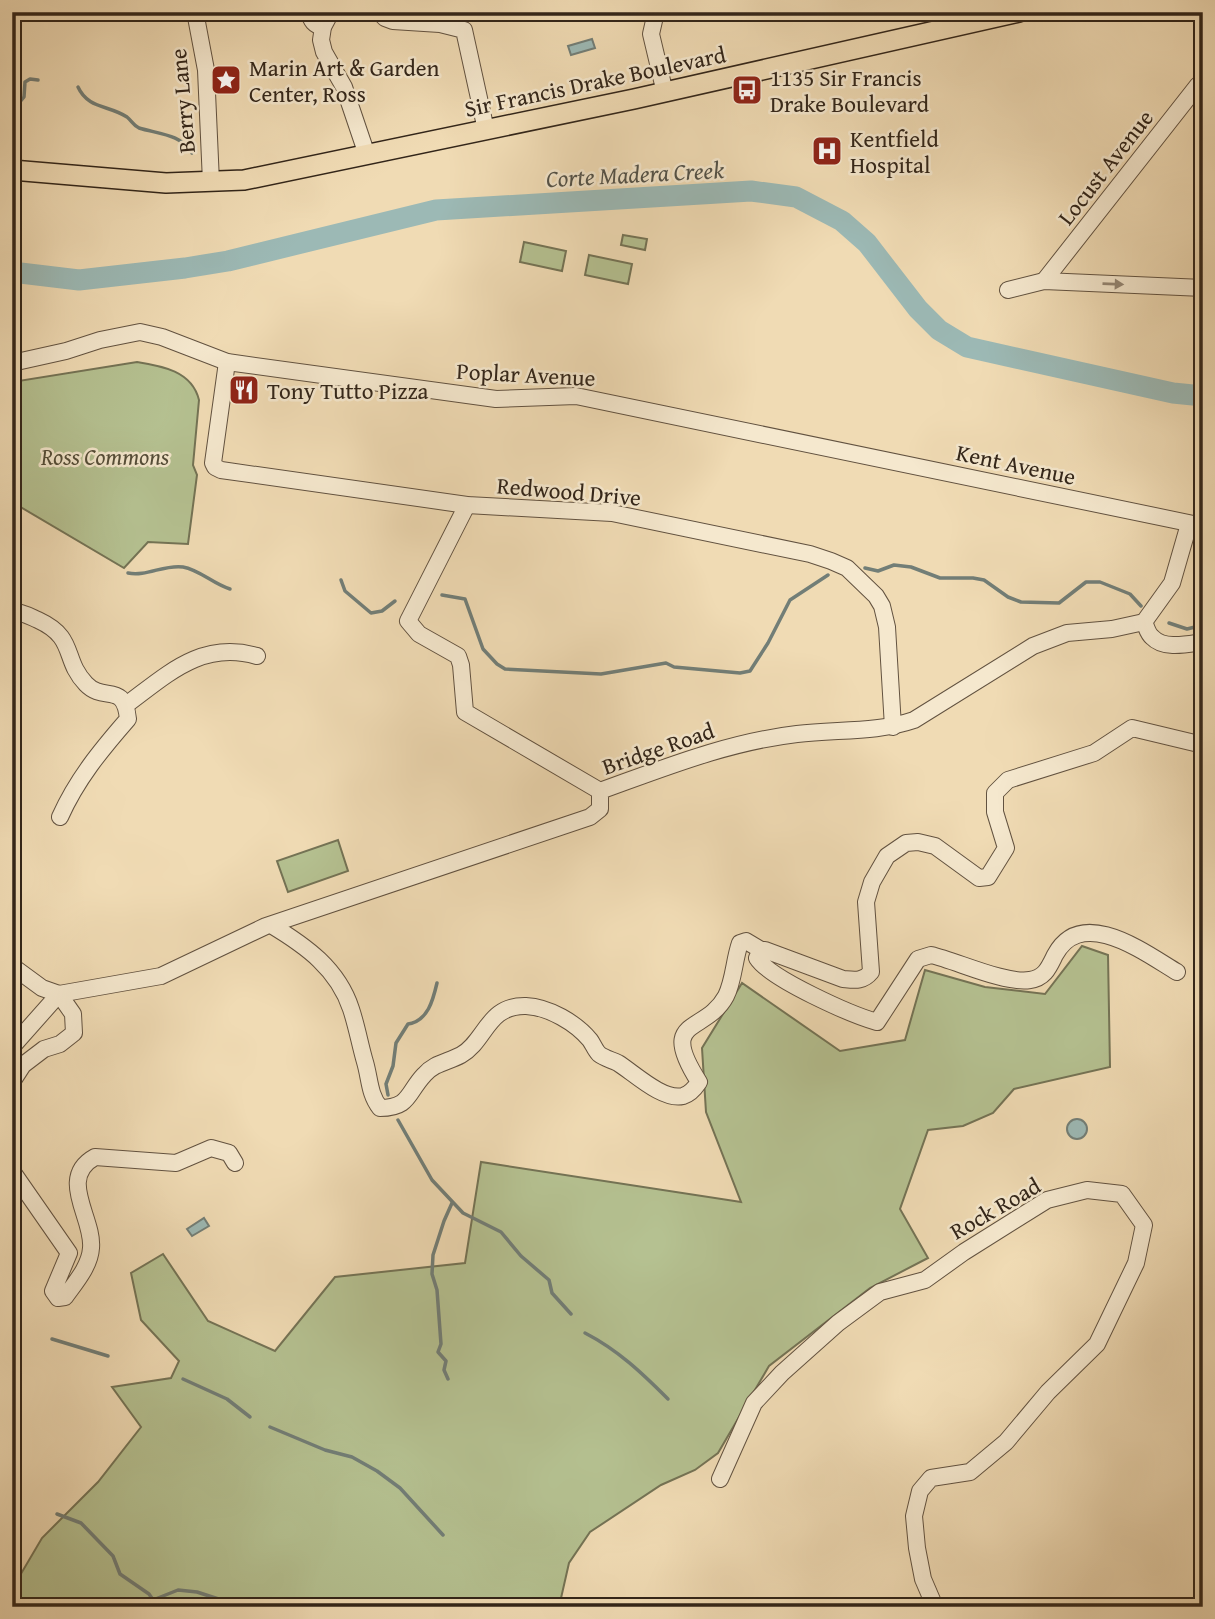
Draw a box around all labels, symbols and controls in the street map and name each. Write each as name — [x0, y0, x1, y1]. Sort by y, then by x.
street label: Sir Francis Drake Boulevard — [461, 37, 729, 125]
street label: Berry Lane — [161, 47, 203, 155]
place label: Marin Art & Garden Center, Ross — [249, 51, 440, 110]
place label: 1135 Sir Francis Drake Boulevard — [770, 61, 930, 120]
place icon: Marin Art & Garden Center, Ross — [209, 63, 243, 97]
bus stop icon: 1135 Sir Francis Drake Boulevard — [730, 73, 764, 107]
street label: Locust Avenue — [1049, 102, 1161, 232]
place label: Kentfield Hospital — [850, 122, 940, 181]
hospital icon: Kentfield Hospital — [810, 134, 844, 168]
water label: Corte Madera Creek — [545, 152, 725, 196]
one-way arrow — [1102, 279, 1124, 290]
street label: Poplar Avenue — [456, 354, 596, 394]
restaurant icon: Tony Tutto Pizza — [227, 373, 261, 407]
place label: Tony Tutto Pizza — [267, 374, 428, 407]
street label: Kent Avenue — [953, 435, 1079, 493]
park label: Ross Commons — [40, 440, 170, 473]
street label: Redwood Drive — [495, 468, 643, 514]
street label: Bridge Road — [597, 713, 719, 783]
street label: Rock Road — [944, 1168, 1047, 1247]

